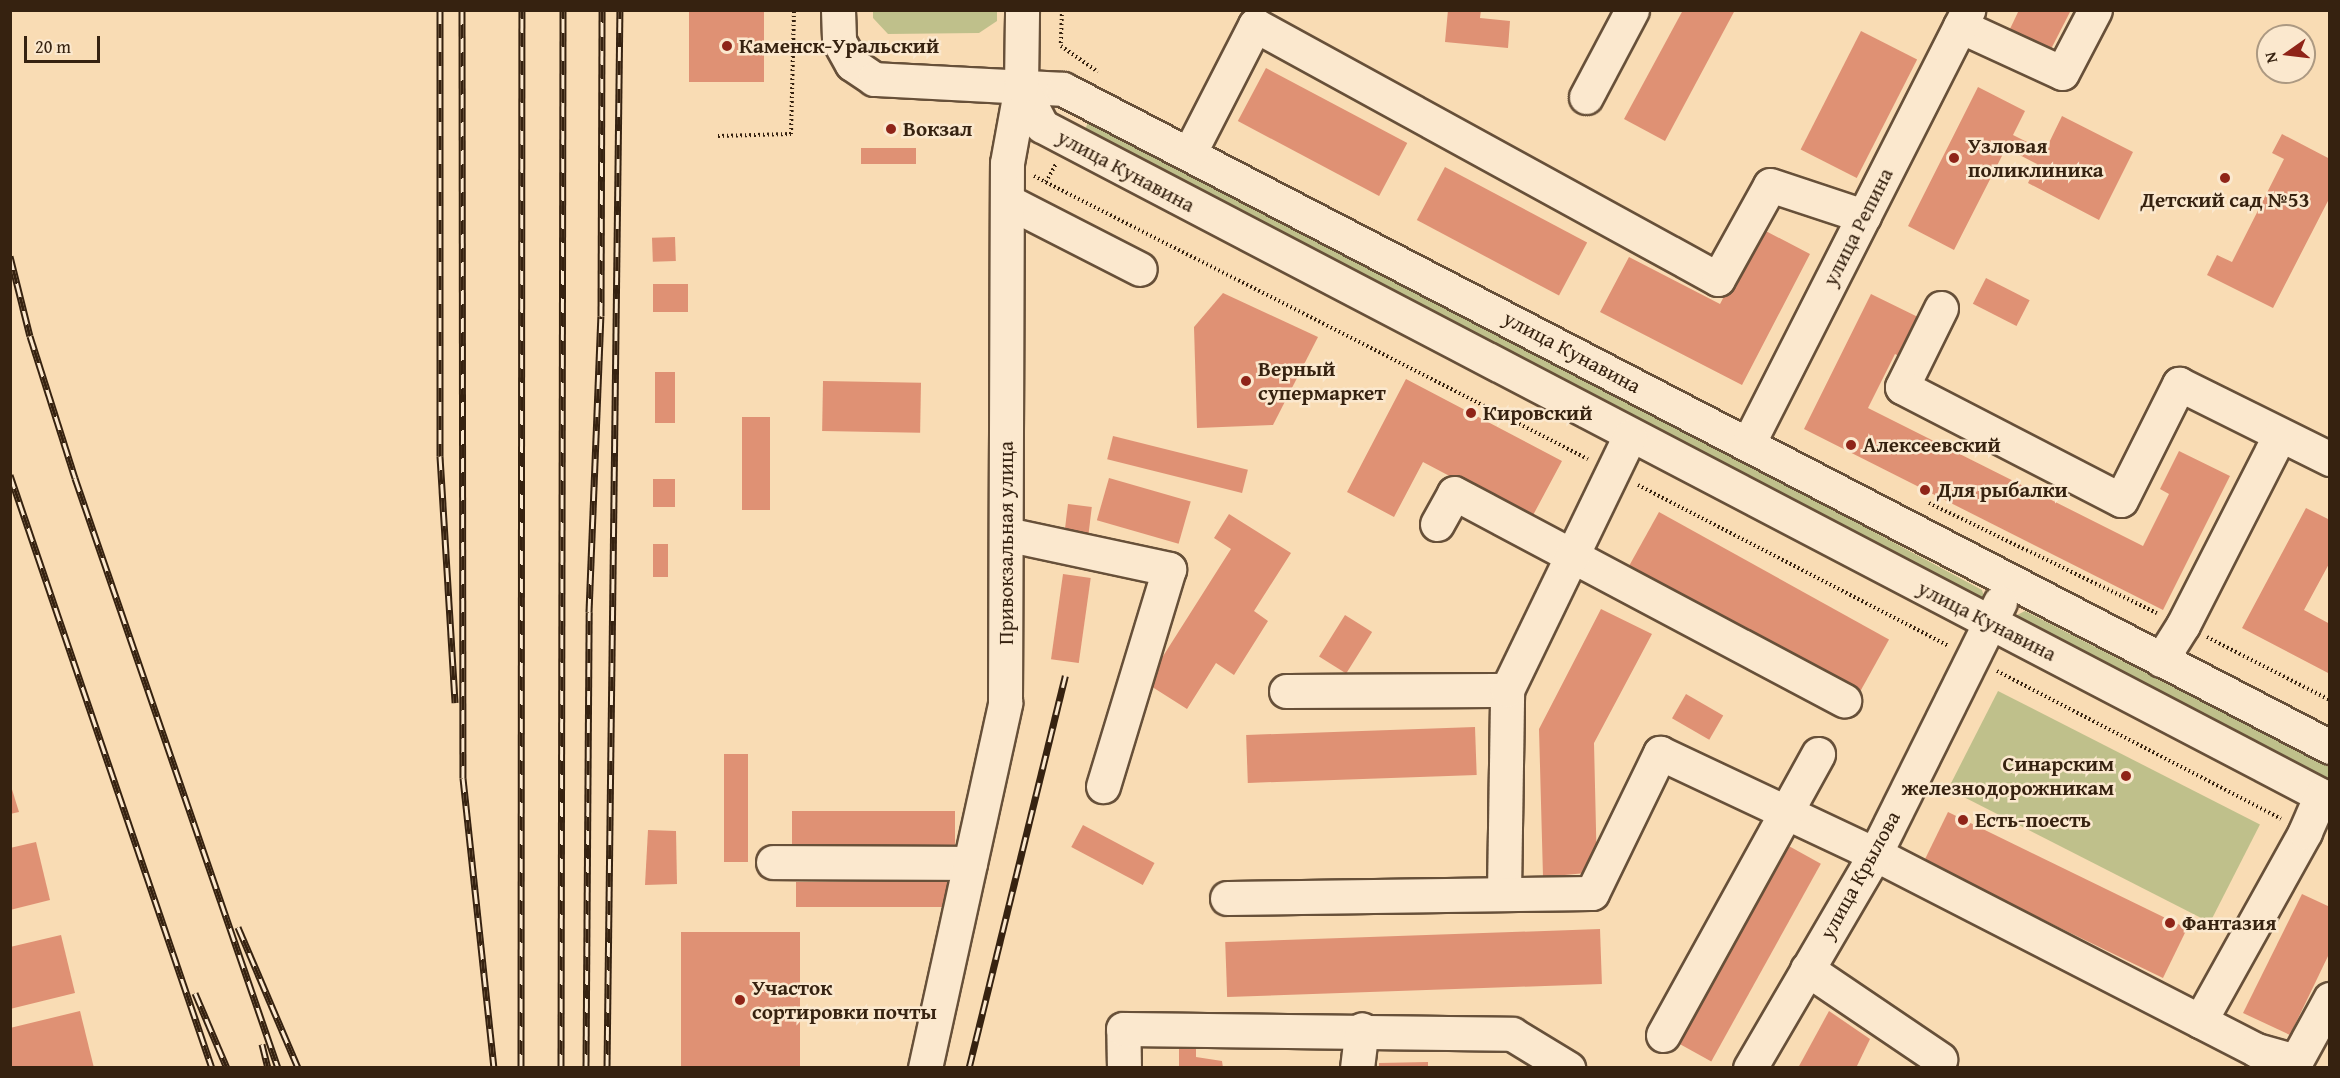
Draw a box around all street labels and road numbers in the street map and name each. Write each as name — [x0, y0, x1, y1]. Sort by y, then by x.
street label: улица Кунавина — [1053, 124, 1199, 218]
street label: улица Репина — [1817, 164, 1899, 290]
street label: улица Кунавина — [1499, 305, 1645, 399]
street label: Привокзальная улица — [993, 441, 1019, 645]
street label: улица Кунавина — [1914, 575, 2060, 667]
street label: улица Крылова — [1814, 806, 1906, 944]

